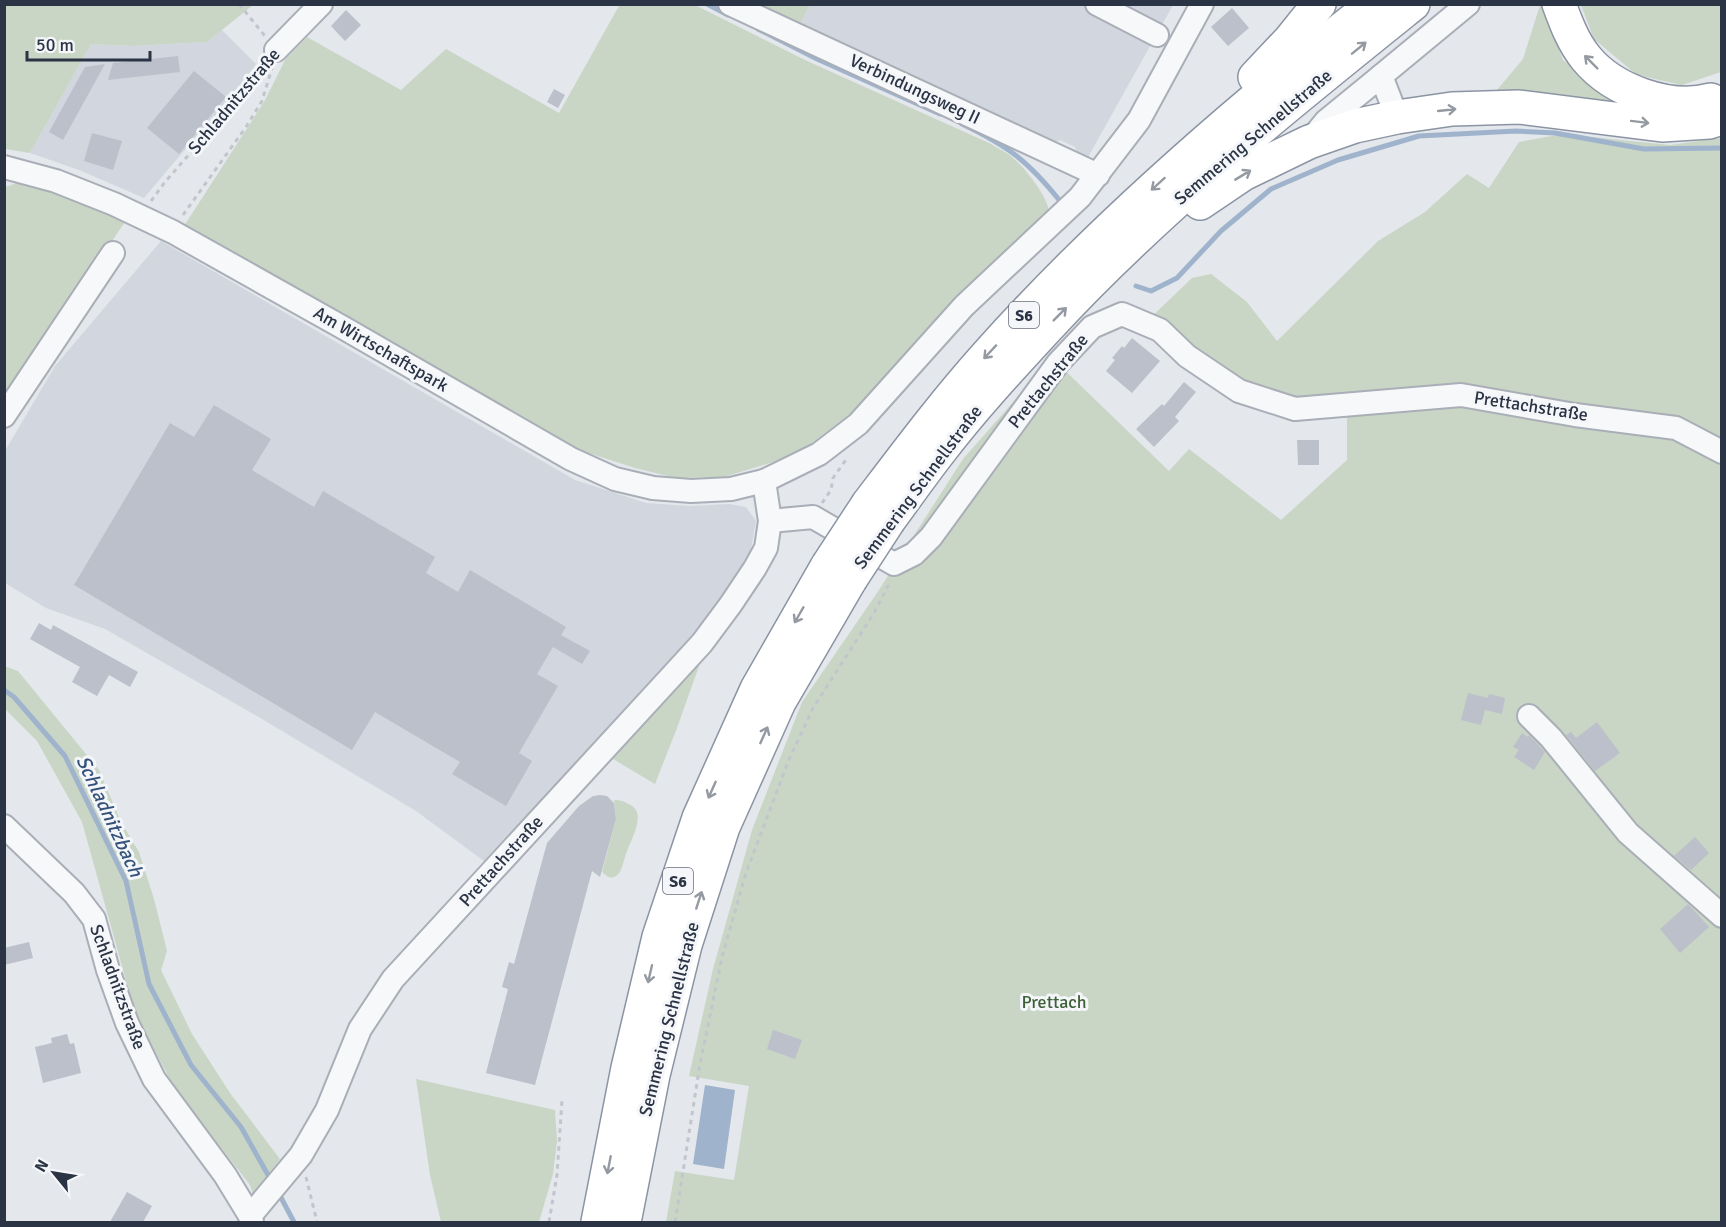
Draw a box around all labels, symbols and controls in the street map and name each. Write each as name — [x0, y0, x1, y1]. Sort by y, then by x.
scale bar — [27, 24, 150, 62]
text: 50 m — [36, 34, 74, 56]
one-way arrow — [1351, 41, 1366, 55]
street label: Schladnitzstraße — [183, 44, 285, 158]
street label: Verbindungsweg II — [846, 49, 984, 129]
one-way arrow — [1584, 55, 1599, 69]
street label: Semmering Schnellstraße — [1170, 64, 1336, 210]
one-way arrow — [1436, 104, 1456, 115]
one-way arrow — [1630, 117, 1650, 128]
one-way arrow — [1234, 169, 1251, 181]
one-way arrow — [1151, 177, 1166, 191]
street label: Am Wirtschaftspark — [310, 301, 452, 397]
road number: S6 — [1009, 302, 1039, 328]
one-way arrow — [1053, 307, 1068, 322]
street label: Prettachstraße — [1003, 329, 1093, 433]
one-way arrow — [983, 344, 998, 359]
street label: Prettachstraße — [1472, 386, 1590, 426]
street label: Semmering Schnellstraße — [849, 401, 987, 573]
one-way arrow — [793, 606, 804, 624]
one-way arrow — [759, 727, 770, 745]
water label: Schladnitzbach — [70, 751, 149, 882]
one-way arrow — [706, 780, 717, 798]
street label: Prettachstraße — [454, 811, 548, 911]
road number: S6 — [663, 868, 693, 894]
one-way arrow — [695, 891, 706, 910]
street label: Semmering Schnellstraße — [634, 920, 704, 1118]
street label: Schladnitzstraße — [85, 921, 151, 1053]
one-way arrow — [644, 965, 656, 984]
park label: Prettach — [1021, 991, 1087, 1013]
north arrow — [24, 1143, 84, 1203]
one-way arrow — [603, 1155, 614, 1174]
text: N — [30, 1156, 53, 1176]

